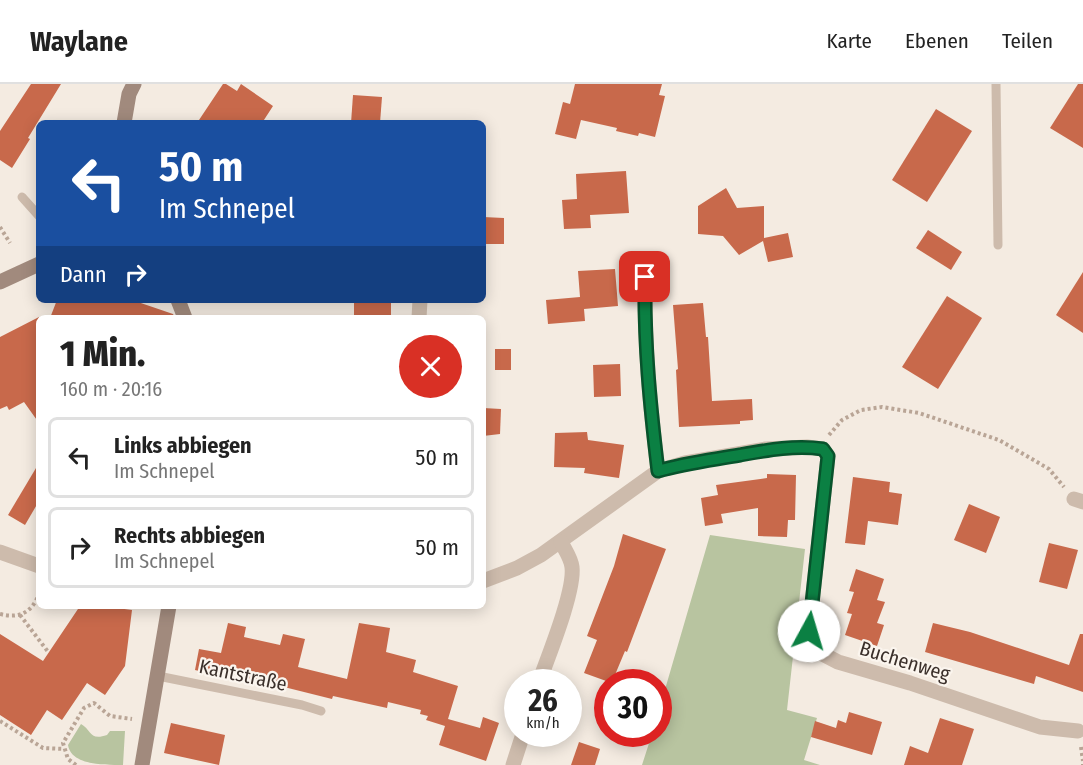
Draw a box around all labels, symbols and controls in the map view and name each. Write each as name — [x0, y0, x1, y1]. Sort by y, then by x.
text: Waylane — [30, 25, 128, 58]
text: Karte — [826, 28, 872, 54]
text: Ebenen — [905, 28, 969, 54]
text: Teilen — [1002, 28, 1053, 54]
text: 50 m — [159, 142, 243, 192]
icon: left — [60, 144, 138, 222]
text: Im Schnepel — [159, 193, 295, 225]
pin — [619, 251, 670, 302]
icon: right — [119, 258, 152, 291]
icon: arrive — [628, 260, 661, 293]
text: Dann — [60, 261, 107, 288]
text: 1 Min. — [60, 332, 145, 376]
button: close — [399, 335, 462, 398]
text: 160 m · 20:16 — [60, 377, 162, 401]
text: Links abbiegen — [114, 432, 252, 459]
icon: left — [63, 441, 96, 474]
text: 50 m — [415, 444, 459, 471]
text: Im Schnepel — [114, 459, 215, 483]
text: Rechts abbiegen — [114, 522, 265, 549]
icon: right — [63, 531, 96, 564]
text: 50 m — [415, 534, 459, 561]
text: Im Schnepel — [114, 549, 215, 573]
position arrow — [777, 599, 841, 663]
street label: Buchenweg — [857, 636, 954, 686]
street label: Kantstraße — [197, 654, 289, 696]
speed limit sign: 30 — [594, 669, 672, 747]
text: 26 — [528, 683, 558, 719]
text: km/h — [526, 714, 560, 732]

